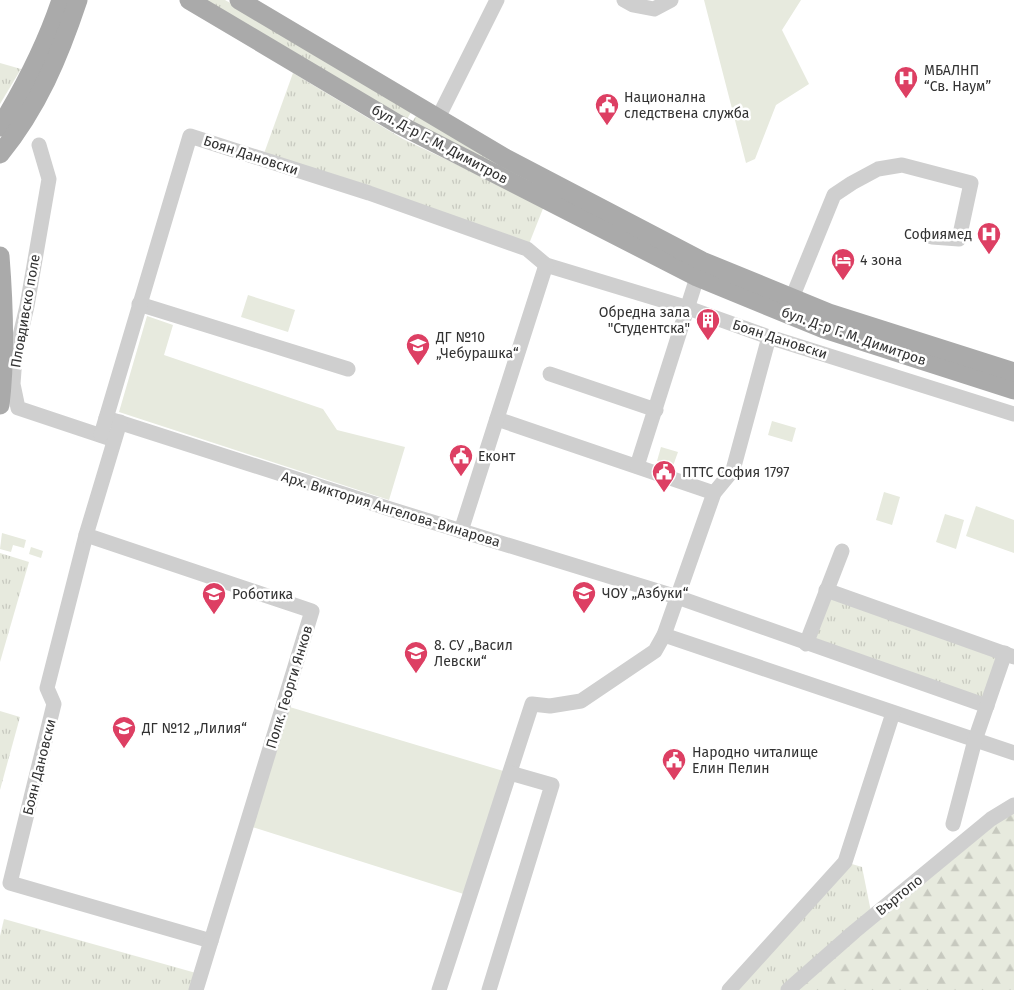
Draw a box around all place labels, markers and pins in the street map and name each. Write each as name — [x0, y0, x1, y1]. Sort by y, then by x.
place label: MБАЛНП “Св. Наум” — [924, 62, 991, 95]
hospital icon: MБАЛНП “Св. Наум” — [893, 65, 919, 99]
place label: Национална следствена служба — [624, 89, 749, 122]
public building icon: Национална следствена служба — [594, 92, 620, 126]
hospital icon: Софиямед — [976, 221, 1002, 255]
place label: Софиямед — [904, 226, 972, 243]
hotel icon: 4 зона — [830, 247, 856, 281]
place label: 4 зона — [860, 252, 902, 269]
place label: Обредна зала "Студентска" — [599, 304, 690, 337]
building icon: Обредна зала "Студентска" — [695, 307, 721, 341]
place label: ДГ №10 „Чебурашка“ — [435, 329, 519, 362]
school or university icon: ДГ №10 „Чебурашка“ — [405, 332, 431, 366]
public building icon: Еконт — [448, 443, 474, 477]
place label: Еконт — [478, 448, 516, 465]
public building icon: ПТТС София 1797 — [651, 459, 677, 493]
place label: ПТТС София 1797 — [682, 464, 789, 481]
school or university icon: ЧОУ „Азбуки“ — [571, 580, 597, 614]
school or university icon: Роботика — [201, 581, 227, 615]
place label: ЧОУ „Азбуки“ — [602, 585, 689, 602]
place label: Роботика — [232, 586, 293, 603]
place label: 8. СУ „Васил Левски“ — [434, 637, 513, 670]
school or university icon: 8. СУ „Васил Левски“ — [403, 640, 429, 674]
school or university icon: ДГ №12 „Лилия“ — [111, 715, 137, 749]
place label: ДГ №12 „Лилия“ — [141, 720, 247, 737]
place label: Народно читалище Елин Пелин — [692, 744, 818, 777]
public building icon: Народно читалище Елин Пелин — [661, 747, 687, 781]

